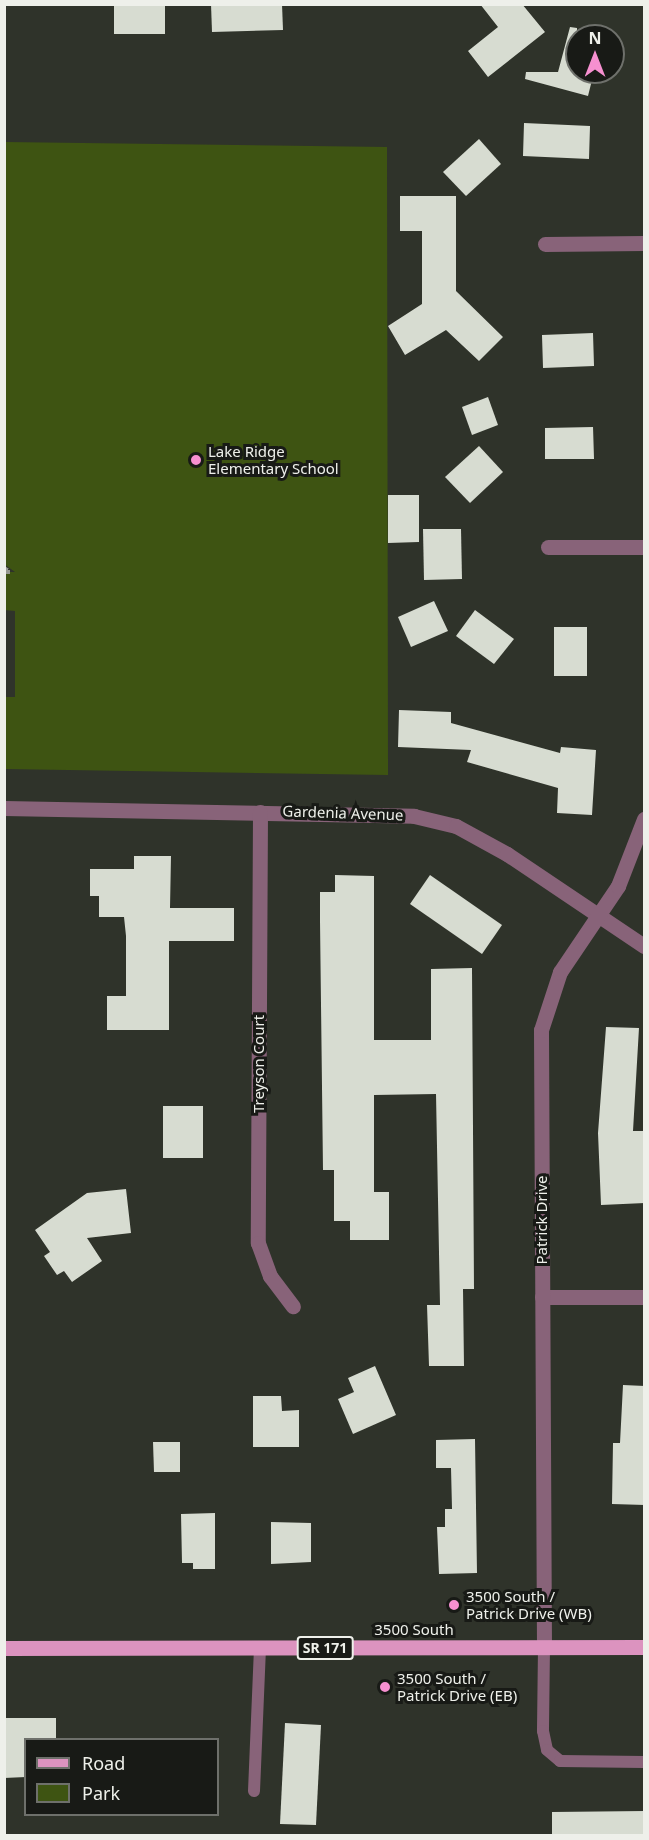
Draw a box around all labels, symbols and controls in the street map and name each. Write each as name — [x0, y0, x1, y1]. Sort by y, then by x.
north arrow — [565, 24, 625, 84]
text: N — [588, 27, 602, 49]
place label: Lake Ridge Elementary School — [208, 442, 339, 477]
marker: Lake Ridge Elementary School — [189, 453, 203, 467]
street label: Gardenia Avenue — [282, 802, 404, 824]
street label: Treyson Court — [250, 1015, 268, 1113]
street label: Patrick Drive — [533, 1175, 551, 1265]
place label: 3500 South / Patrick Drive (WB) — [466, 1587, 592, 1622]
marker: 3500 South / Patrick Drive (WB) — [447, 1598, 461, 1612]
street label: 3500 South — [374, 1621, 454, 1639]
road number: SR 171 — [296, 1637, 354, 1659]
place label: 3500 South / Patrick Drive (EB) — [397, 1669, 517, 1704]
marker: 3500 South / Patrick Drive (EB) — [378, 1680, 392, 1694]
legend — [24, 1738, 219, 1816]
text: Road — [82, 1751, 125, 1775]
text: Park — [82, 1781, 120, 1805]

